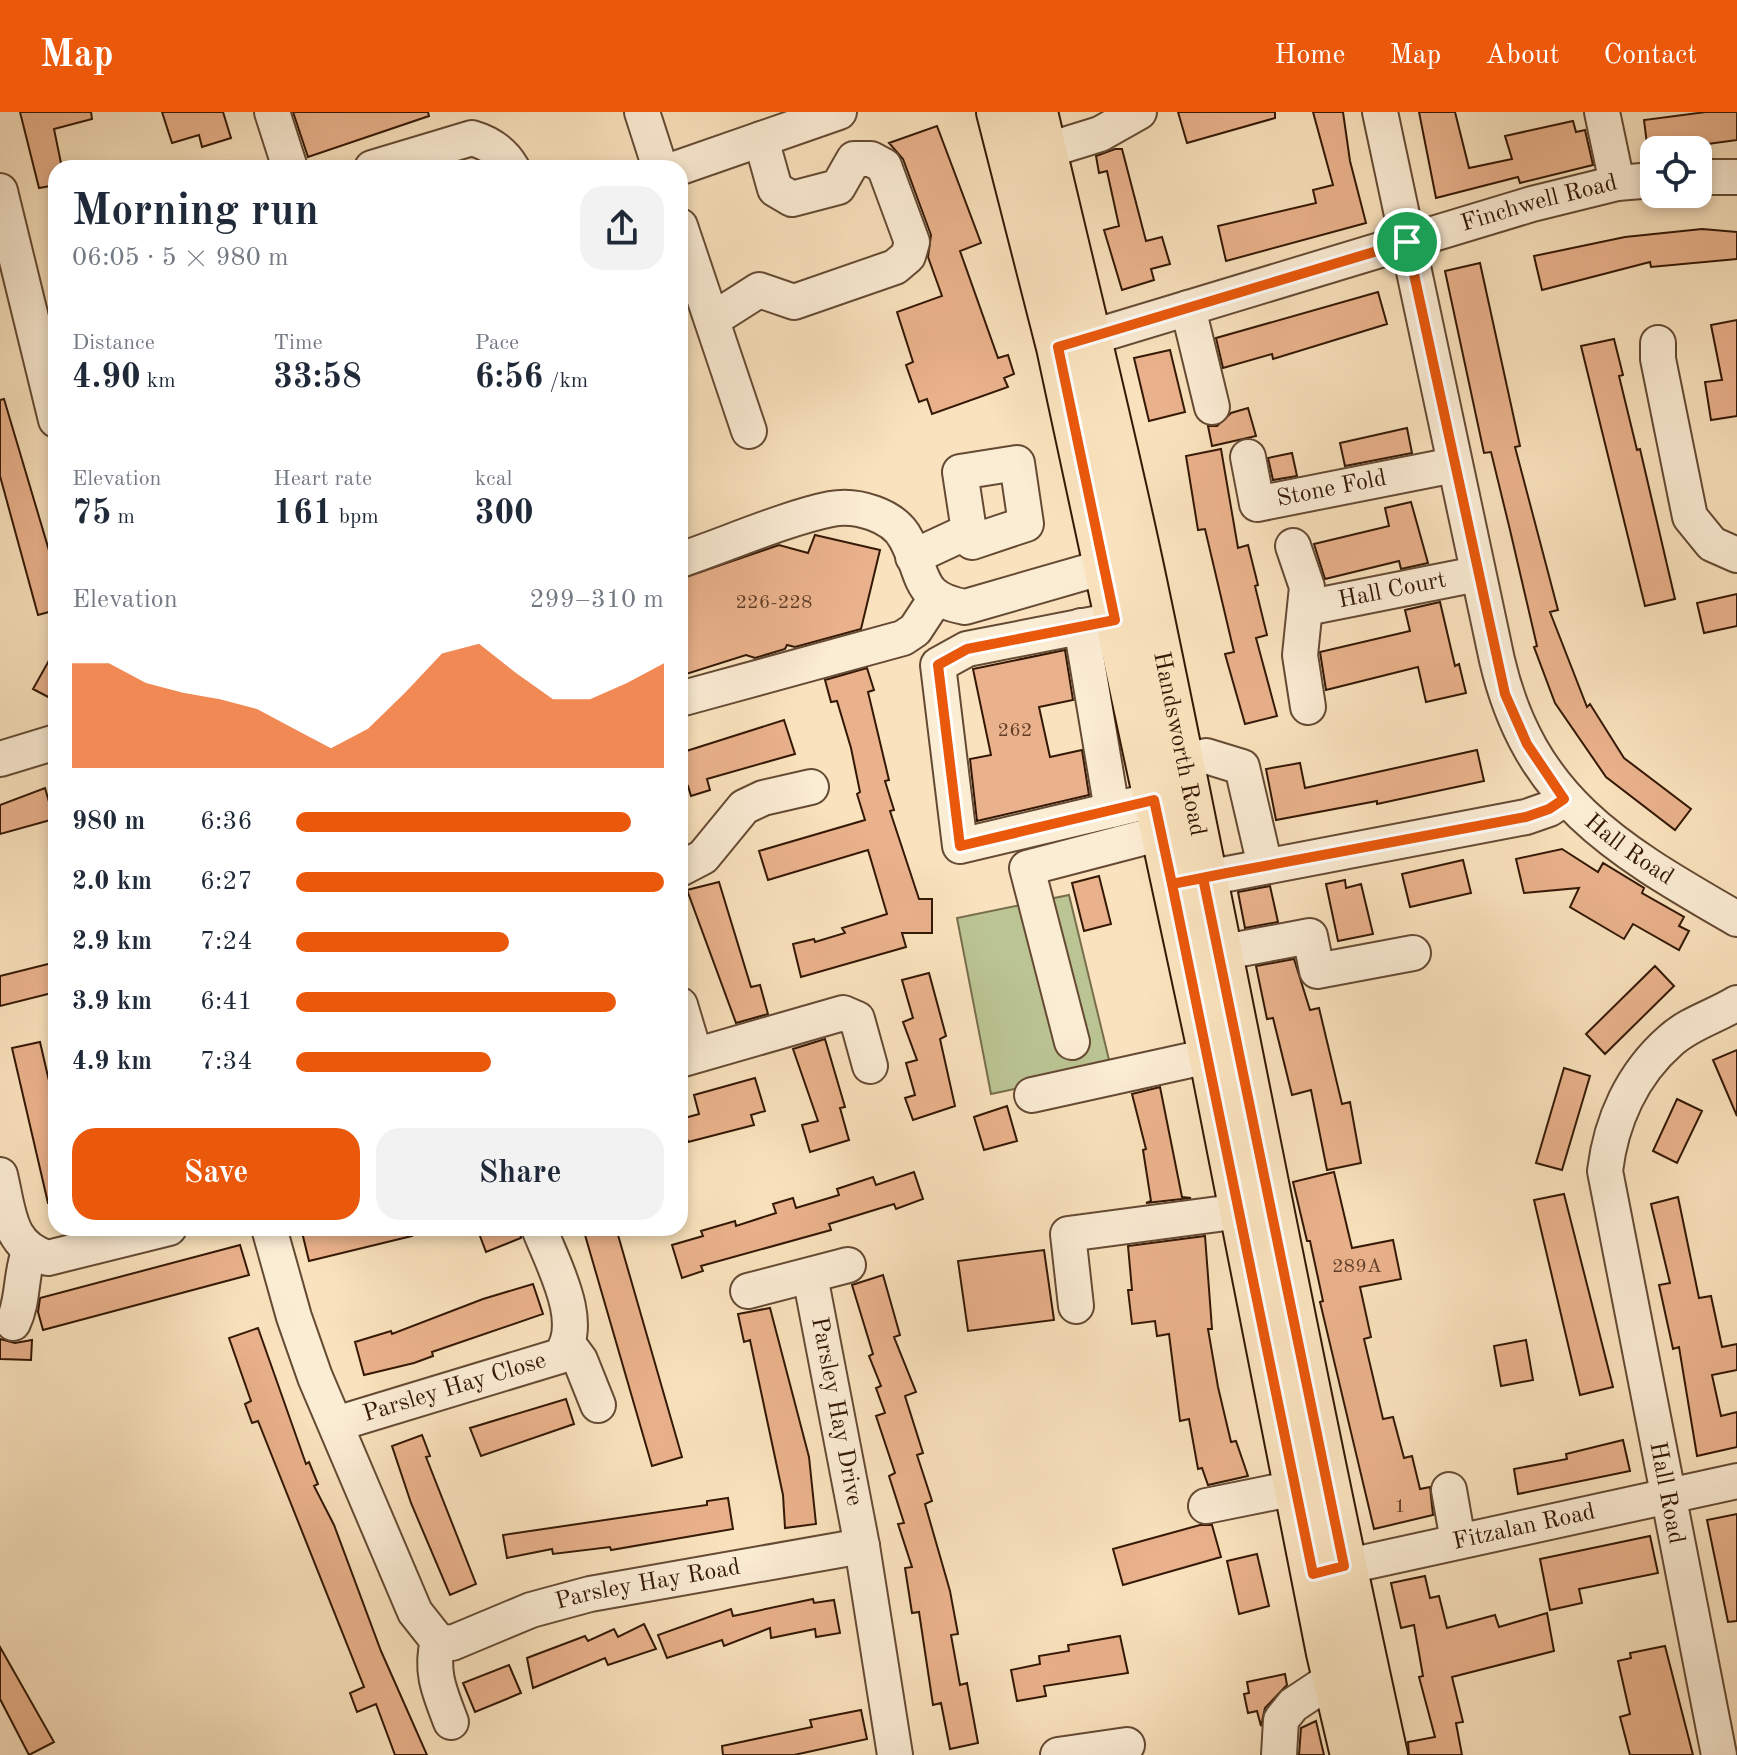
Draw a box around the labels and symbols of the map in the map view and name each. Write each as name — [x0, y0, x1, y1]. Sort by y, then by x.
street label: Finchwell Road — [1458, 171, 1620, 237]
pin — [1373, 208, 1441, 276]
street label: Stone Fold — [1275, 467, 1389, 512]
street label: Hall Court — [1336, 568, 1448, 613]
house number: 226-228 — [736, 593, 813, 613]
street label: Handsworth Road — [1148, 650, 1209, 838]
house number: 262 — [998, 721, 1032, 741]
street label: Hall Road — [1579, 810, 1677, 890]
house number: 289A — [1332, 1257, 1382, 1277]
street label: Parsley Hay Drive — [806, 1315, 866, 1508]
street label: Parsley Hay Close — [360, 1349, 549, 1427]
street label: Hall Road — [1644, 1440, 1688, 1546]
house number: 1 — [1394, 1497, 1406, 1517]
street label: Fitzalan Road — [1451, 1500, 1598, 1555]
street label: Parsley Hay Road — [553, 1556, 742, 1615]

